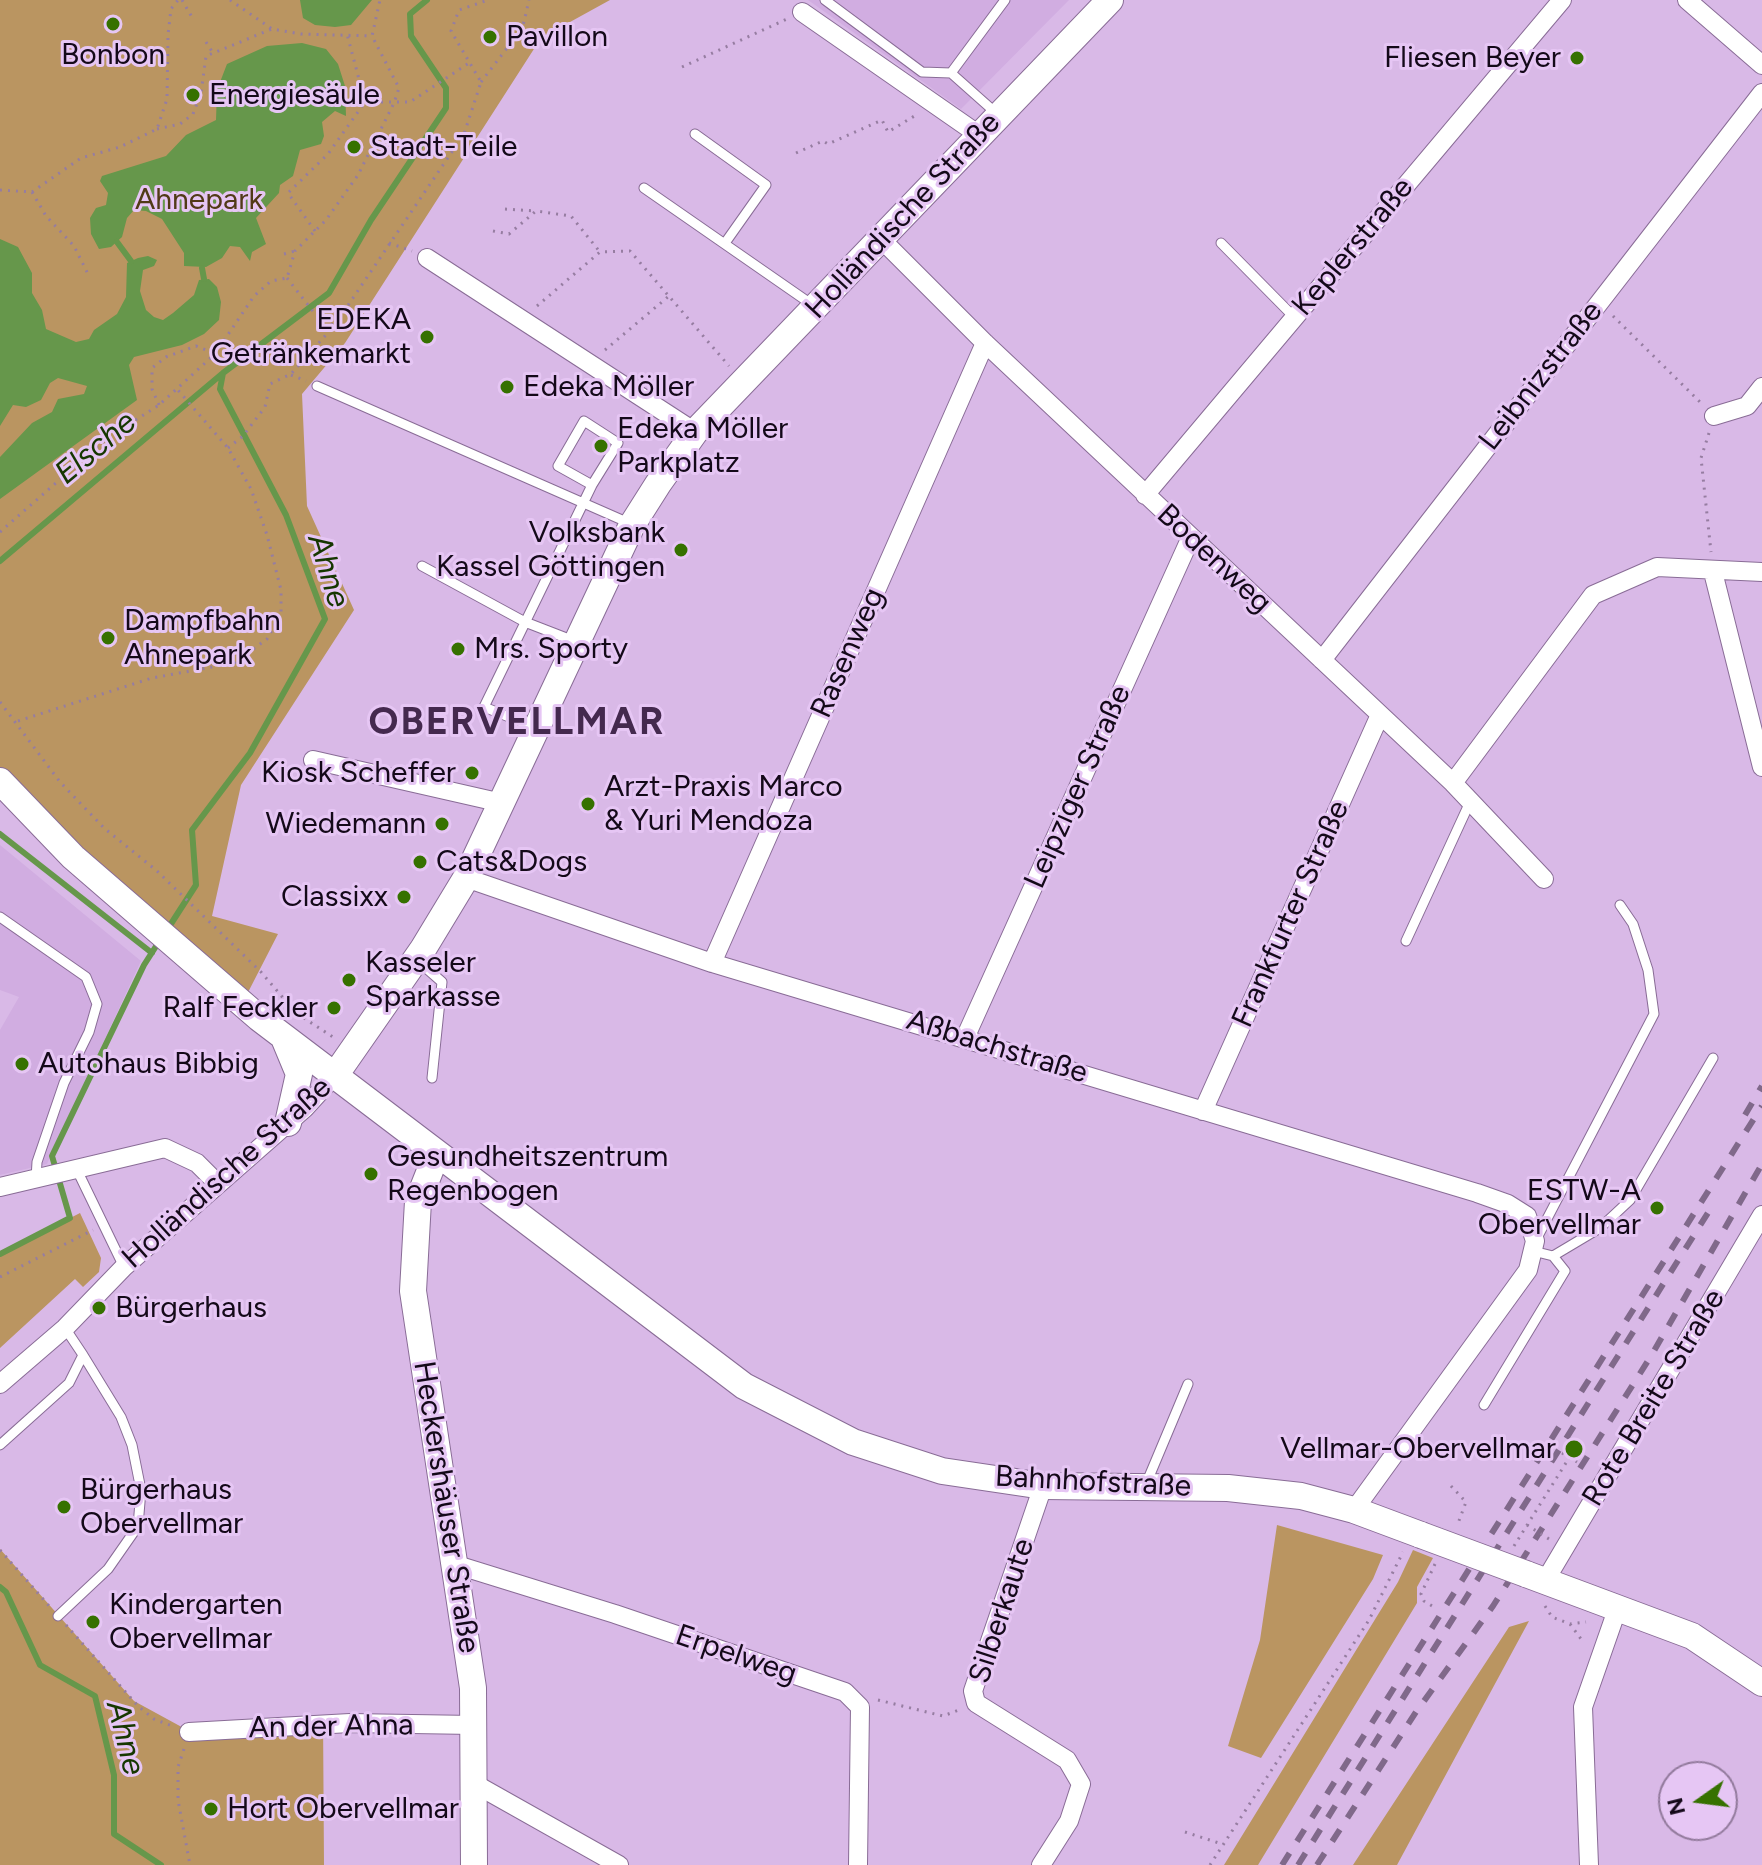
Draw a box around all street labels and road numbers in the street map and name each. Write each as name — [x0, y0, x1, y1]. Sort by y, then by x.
street label: Holländische Straße — [798, 105, 1008, 327]
street label: Keplerstraße — [1285, 171, 1421, 323]
street label: Leibnizstraße — [1472, 294, 1610, 458]
street label: Bodenweg — [1149, 497, 1279, 621]
street label: Rasenweg — [803, 583, 893, 723]
street label: Leipziger Straße — [1017, 680, 1139, 894]
street label: Frankfurter Straße — [1225, 795, 1357, 1033]
street label: Aßbachstraße — [902, 1002, 1092, 1092]
street label: Holländische Straße — [115, 1070, 339, 1276]
street label: Rote Breite Straße — [1575, 1283, 1733, 1513]
street label: Heckershäuser Straße — [405, 1358, 487, 1656]
street label: Bahnhofstraße — [994, 1459, 1192, 1505]
street label: Silberkaute — [962, 1534, 1042, 1688]
street label: Erpelweg — [671, 1618, 801, 1692]
street label: An der Ahna — [248, 1708, 414, 1746]

